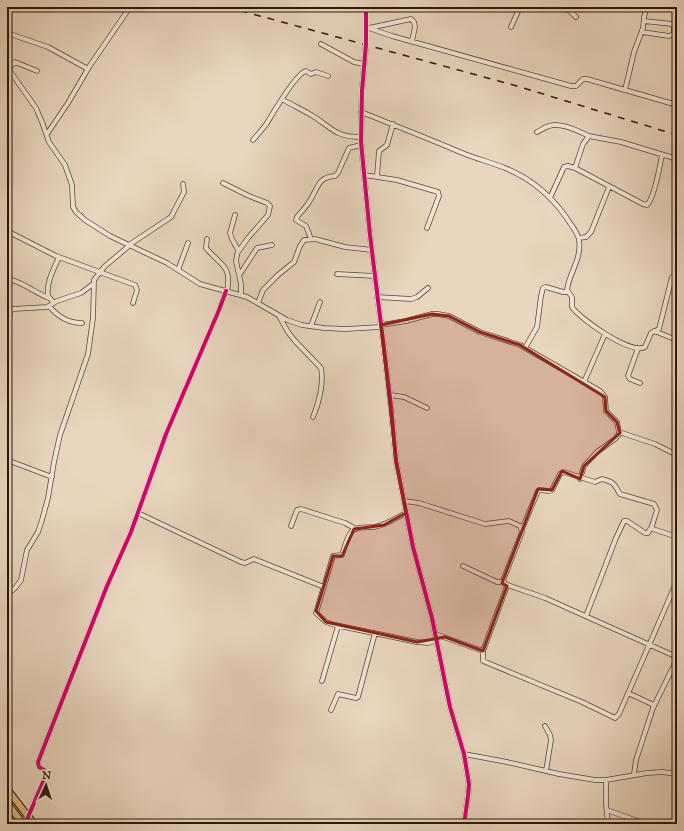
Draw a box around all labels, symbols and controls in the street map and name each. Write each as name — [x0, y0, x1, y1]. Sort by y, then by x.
north arrow — [26, 765, 66, 805]
text: N — [41, 769, 52, 782]

